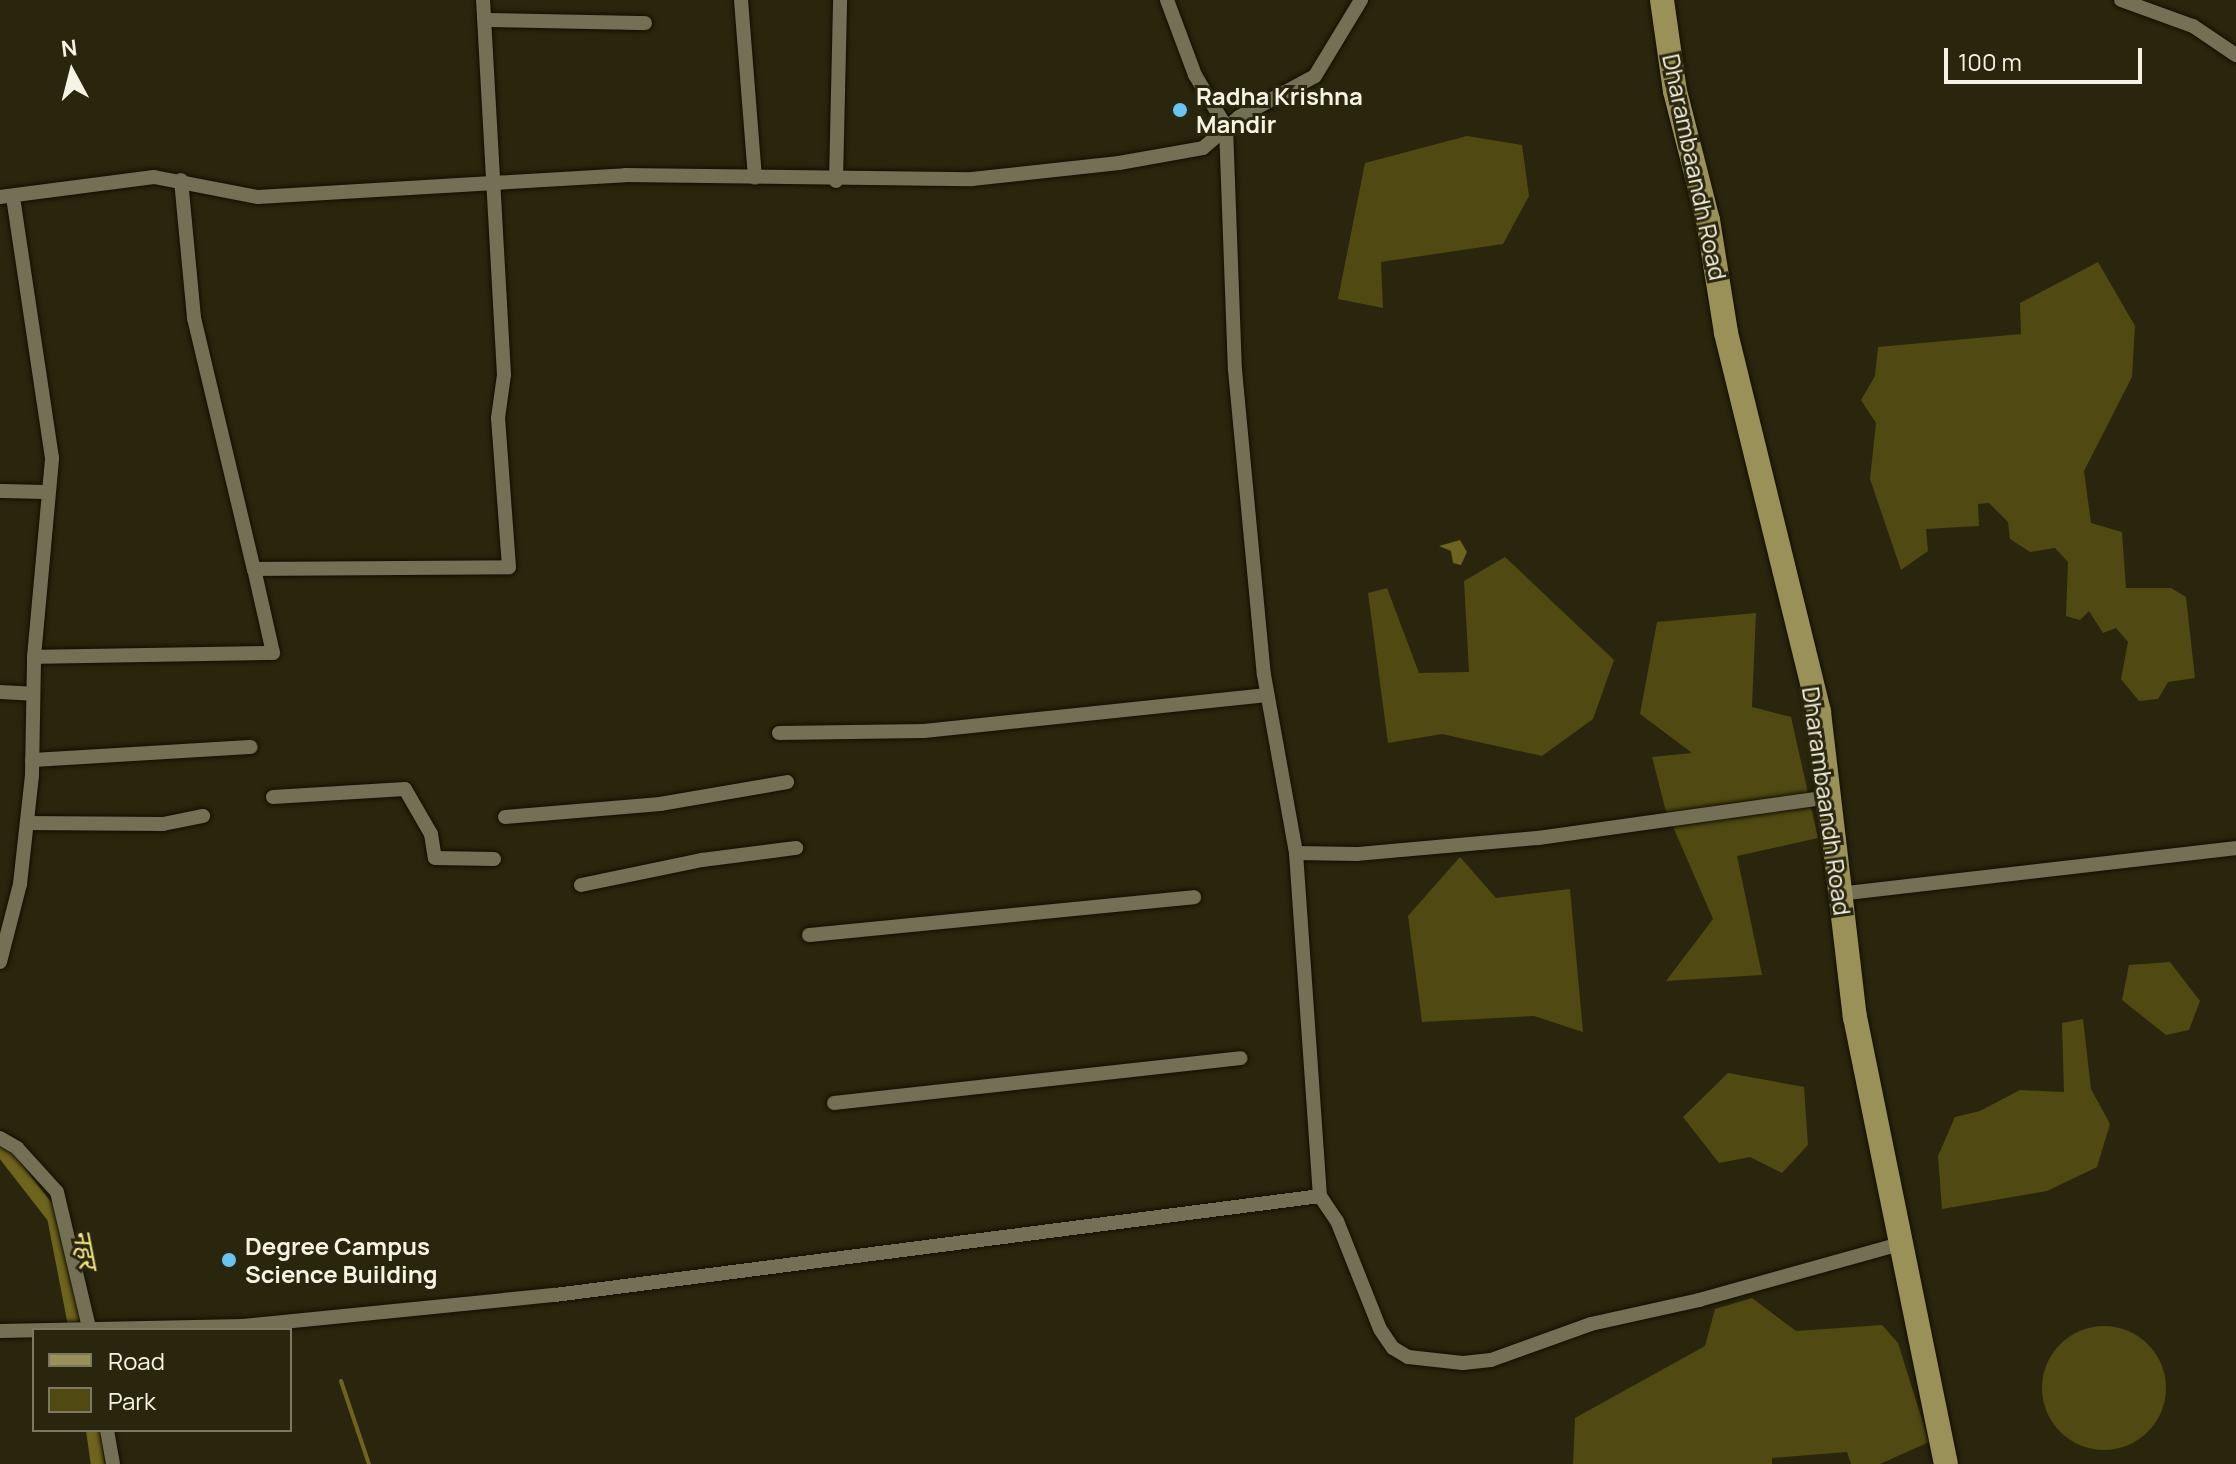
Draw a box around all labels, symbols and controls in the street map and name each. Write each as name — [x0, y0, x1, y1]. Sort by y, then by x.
north arrow — [32, 32, 112, 112]
text: N — [59, 32, 79, 64]
scale bar — [1948, 32, 2146, 82]
text: 100 m — [1958, 45, 2022, 78]
street label: Dharambaandh Road — [1657, 51, 1733, 283]
place label: Radha Krishna Mandir — [1196, 82, 1363, 138]
marker: Radha Krishna Mandir — [1171, 101, 1189, 119]
street label: Dharambaandh Road — [1797, 685, 1857, 917]
water label: नहर — [66, 1227, 104, 1271]
place label: Degree Campus Science Building — [245, 1232, 438, 1288]
marker: Degree Campus Science Building — [220, 1251, 238, 1269]
legend — [32, 1328, 292, 1432]
text: Road — [108, 1344, 165, 1377]
text: Park — [108, 1384, 156, 1417]

